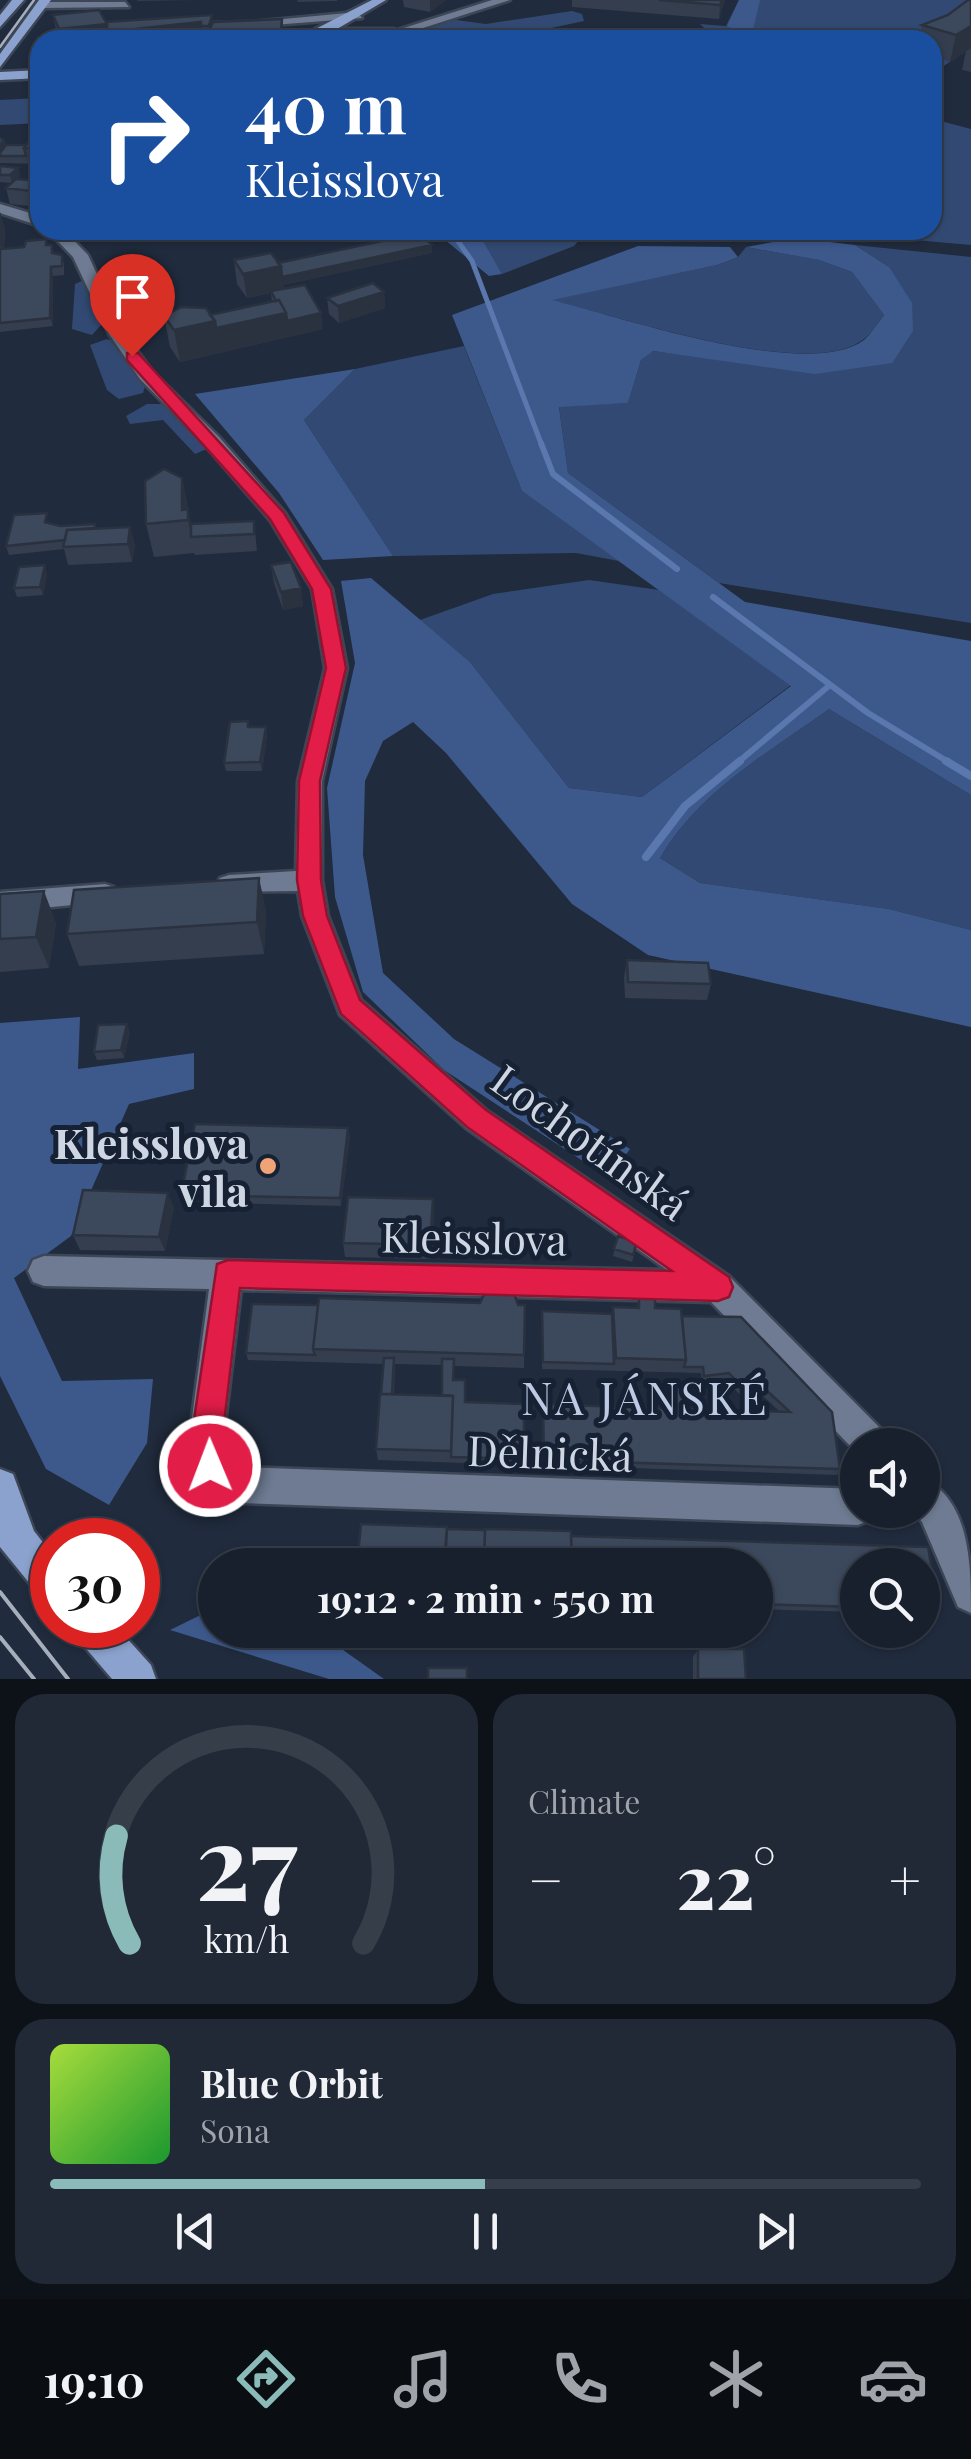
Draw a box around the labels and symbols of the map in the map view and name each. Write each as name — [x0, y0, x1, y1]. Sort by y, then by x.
pin — [90, 254, 175, 357]
street label: Lochotínská — [481, 1051, 701, 1231]
place label: Kleisslova vila — [54, 1114, 248, 1218]
marker: Kleisslova vila — [257, 1155, 279, 1177]
street label: Kleisslova — [381, 1207, 567, 1267]
district label: NA JÁNSKÉ — [521, 1366, 769, 1426]
position arrow — [158, 1414, 262, 1518]
street label: Dělnická — [467, 1421, 634, 1483]
speed limit sign: 30 — [30, 1518, 160, 1648]

